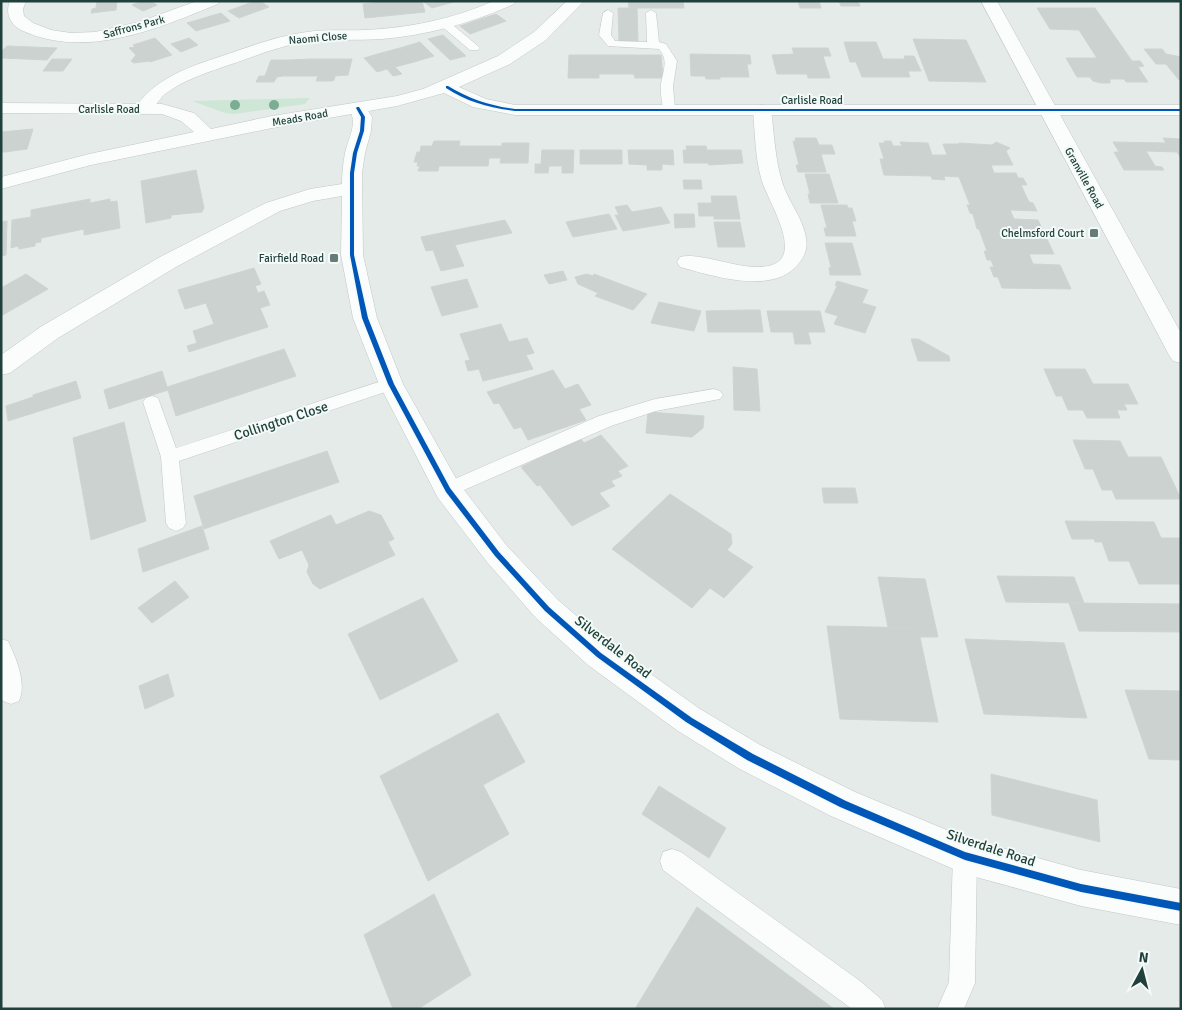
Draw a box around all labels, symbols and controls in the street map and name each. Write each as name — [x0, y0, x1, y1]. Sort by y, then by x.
street label: Saffrons Park — [102, 12, 167, 41]
street label: Naomi Close — [288, 29, 348, 47]
street label: Carlisle Road — [781, 94, 843, 107]
street label: Carlisle Road — [78, 103, 140, 116]
street label: Meads Road — [271, 107, 329, 129]
street label: Granville Road — [1062, 145, 1106, 211]
place label: Chelmsford Court — [1001, 227, 1084, 240]
marker: Chelmsford Court — [1088, 227, 1100, 239]
place label: Fairfield Road — [259, 252, 324, 265]
marker: Fairfield Road — [328, 252, 340, 264]
street label: Collington Close — [232, 398, 330, 444]
street label: Silverdale Road — [571, 612, 655, 682]
street label: Silverdale Road — [944, 826, 1038, 870]
north arrow — [1117, 945, 1167, 995]
text: N — [1138, 949, 1149, 967]

